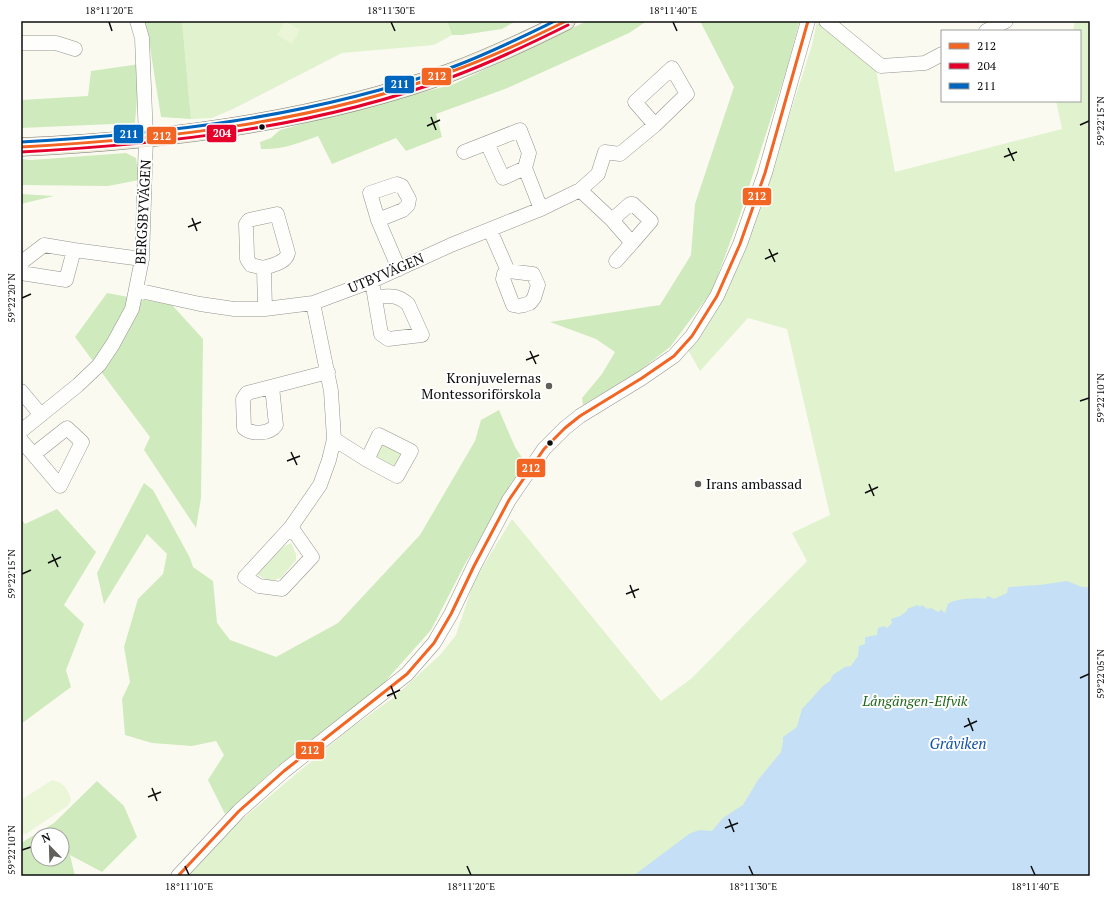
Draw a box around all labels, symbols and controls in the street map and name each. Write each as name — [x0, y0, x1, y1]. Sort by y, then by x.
text: 18°11'20"E — [85, 4, 133, 17]
text: 18°11'30"E — [367, 4, 415, 17]
text: 18°11'40"E — [649, 4, 697, 17]
legend — [941, 30, 1081, 102]
text: 212 — [977, 38, 996, 53]
text: 204 — [977, 58, 997, 73]
line badge: 212 — [421, 67, 452, 86]
text: 212 — [428, 69, 446, 83]
line badge: 211 — [384, 75, 415, 94]
text: 211 — [391, 77, 409, 91]
text: 211 — [977, 78, 996, 93]
text: 59°22'15"N — [1094, 96, 1107, 146]
unlabelled marker — [257, 122, 267, 132]
line badge: 211 — [113, 124, 144, 144]
line badge: 204 — [206, 124, 237, 143]
line badge: 212 — [146, 126, 177, 145]
text: 204 — [213, 126, 232, 140]
text: 211 — [120, 127, 138, 141]
text: 212 — [153, 129, 171, 143]
street label: BERGSBYVÄGEN — [130, 159, 155, 265]
line badge: 212 — [742, 187, 772, 206]
text: 212 — [748, 189, 766, 203]
street label: UTBYVÄGEN — [345, 248, 427, 297]
text: 59°22'20"N — [5, 273, 18, 323]
place label: Kronjuvelernas Montessoriförskola — [421, 368, 541, 403]
text: 59°22'10"N — [1094, 373, 1107, 423]
marker: Kronjuvelernas Montessoriförskola — [544, 381, 554, 391]
unlabelled marker — [545, 438, 555, 448]
line badge: 212 — [516, 458, 546, 478]
text: 212 — [522, 461, 540, 475]
place label: Irans ambassad — [706, 474, 802, 493]
marker: Irans ambassad — [693, 479, 703, 489]
text: 59°22'15"N — [5, 549, 18, 599]
text: 59°22'05"N — [1094, 649, 1107, 699]
park label: Långängen-Elfvik — [861, 691, 968, 710]
water label: Gråviken — [930, 733, 986, 753]
line badge: 212 — [295, 741, 325, 760]
text: 212 — [301, 743, 319, 757]
text: 59°22'10"N — [5, 825, 18, 875]
north arrow — [30, 827, 70, 867]
text: N — [40, 829, 53, 846]
text: 18°11'10"E — [165, 880, 213, 893]
text: 18°11'20"E — [447, 880, 495, 893]
text: 18°11'30"E — [729, 880, 777, 893]
text: 18°11'40"E — [1011, 880, 1059, 893]

